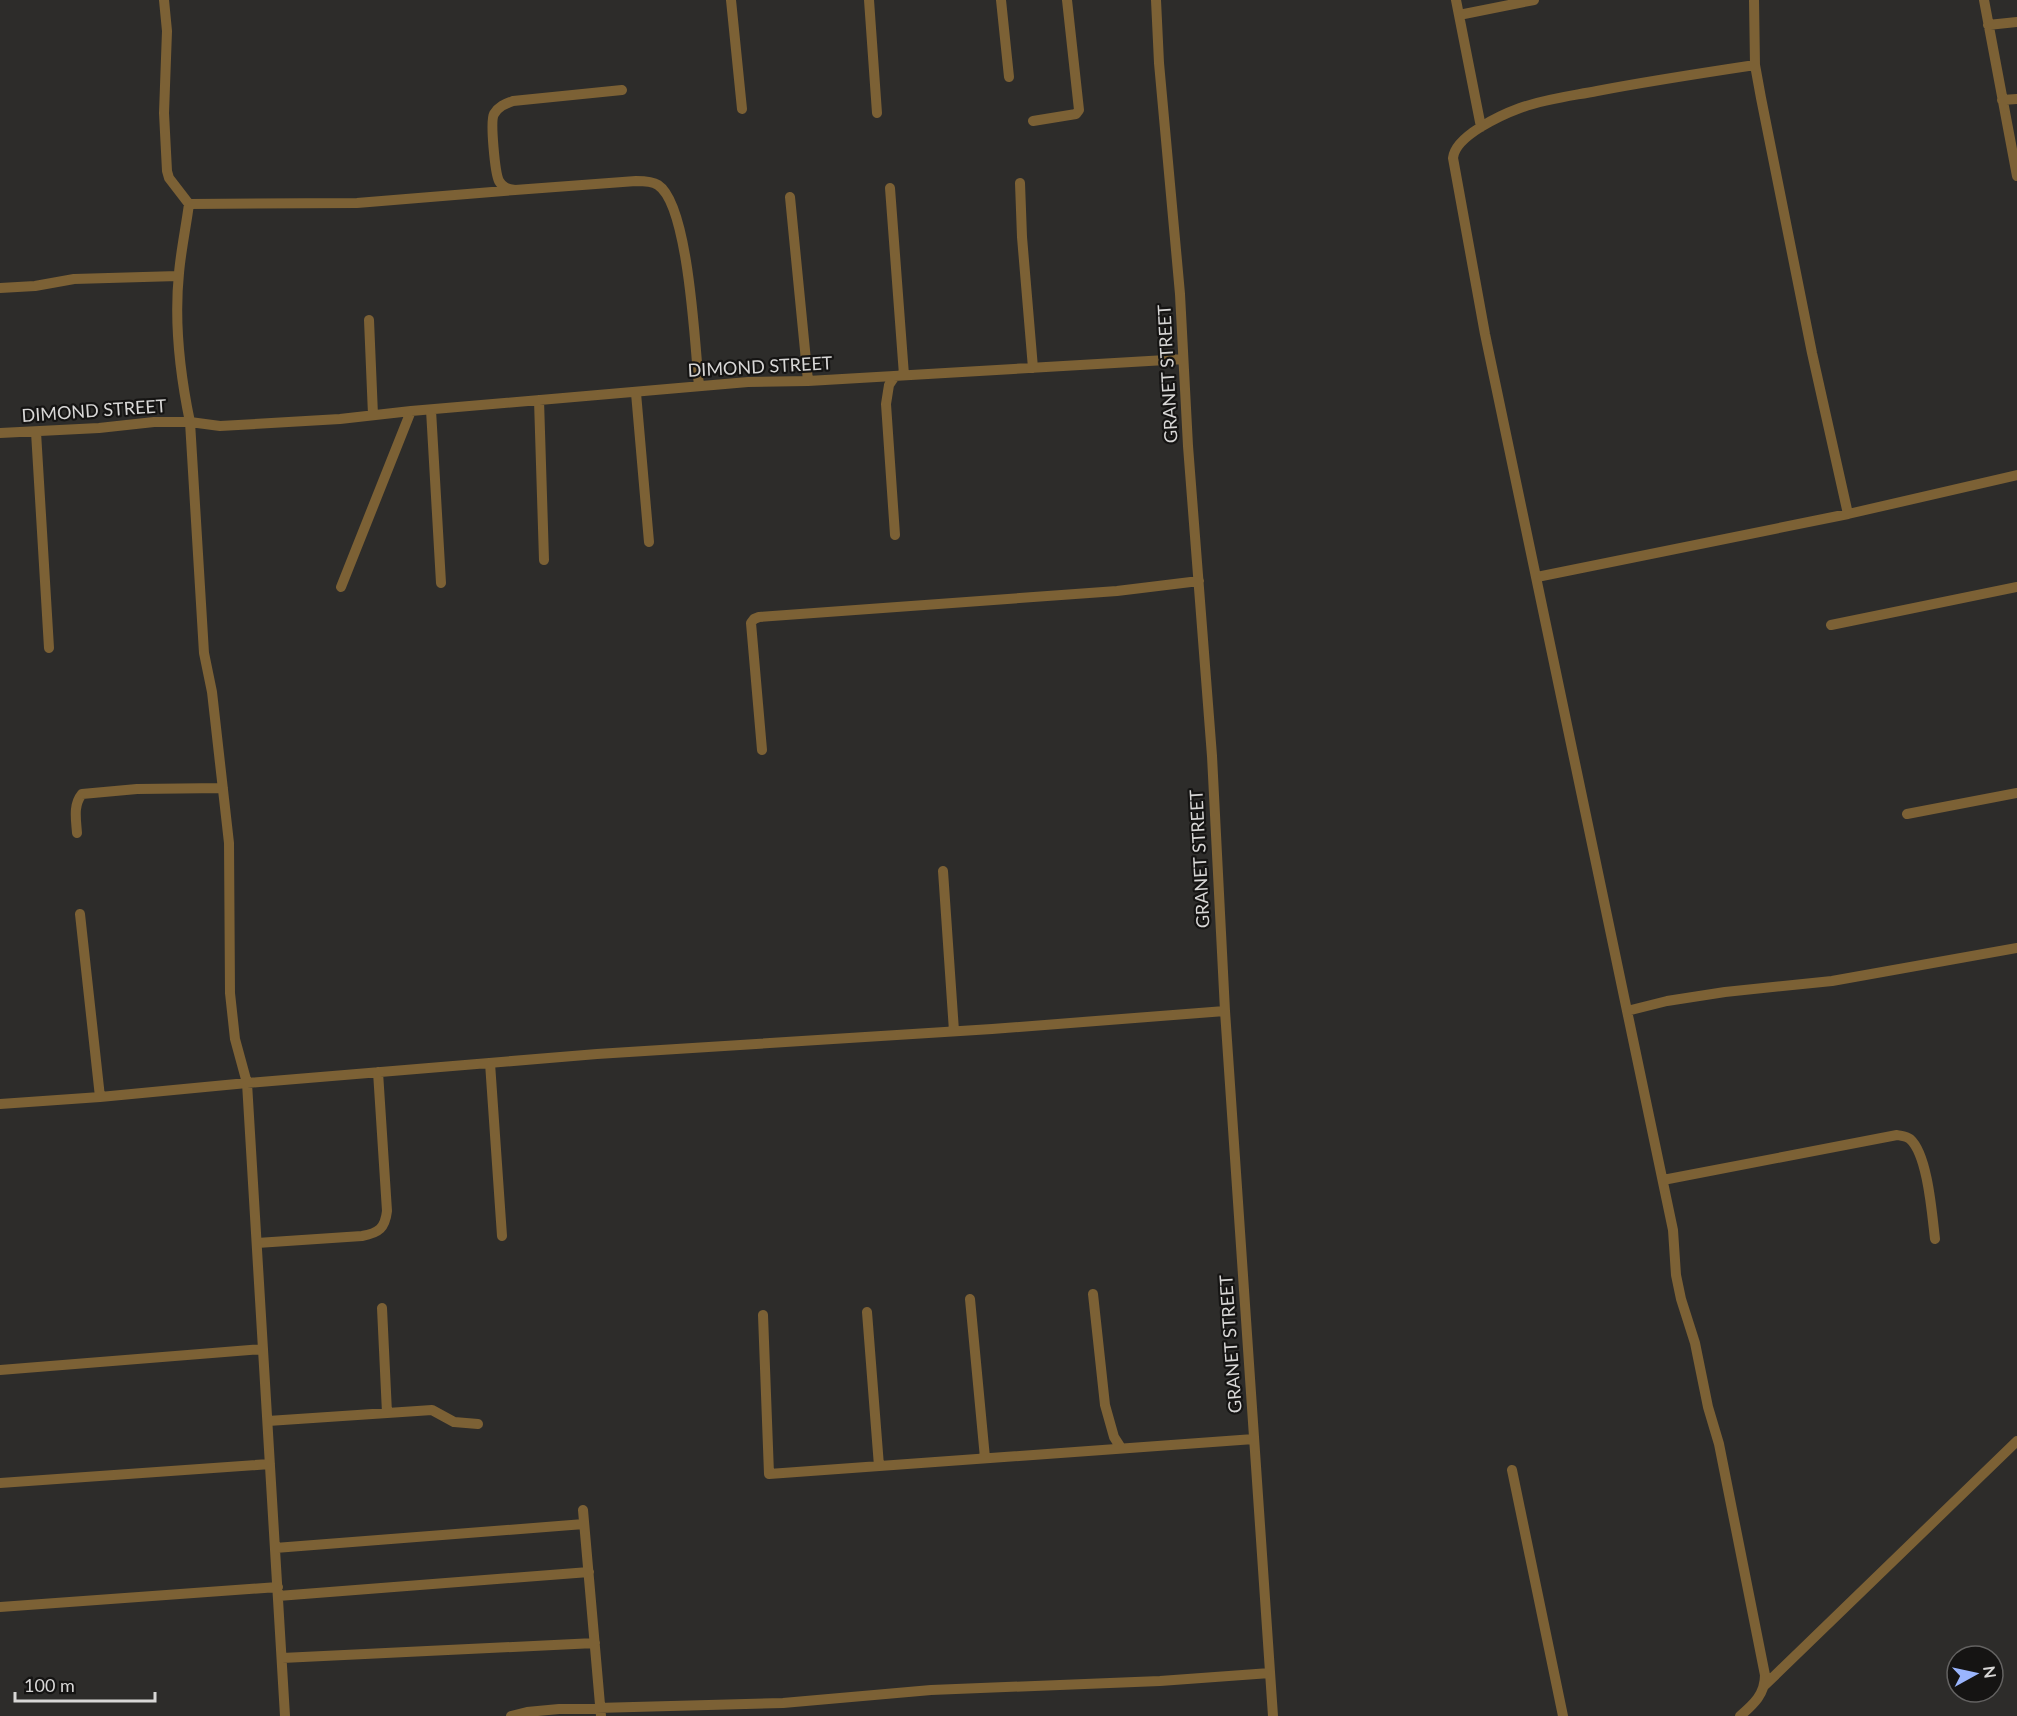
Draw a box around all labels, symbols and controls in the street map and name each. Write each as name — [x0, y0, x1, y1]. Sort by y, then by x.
street label: GRANET STREET — [1152, 304, 1182, 444]
street label: DIMOND STREET — [687, 351, 833, 381]
street label: DIMOND STREET — [21, 394, 167, 426]
street label: GRANET STREET — [1184, 789, 1214, 929]
street label: GRANET STREET — [1214, 1274, 1246, 1414]
north arrow — [1945, 1644, 2005, 1704]
text: N — [1980, 1664, 2001, 1679]
scale bar — [15, 1665, 154, 1703]
text: 100 m — [24, 1674, 75, 1696]

